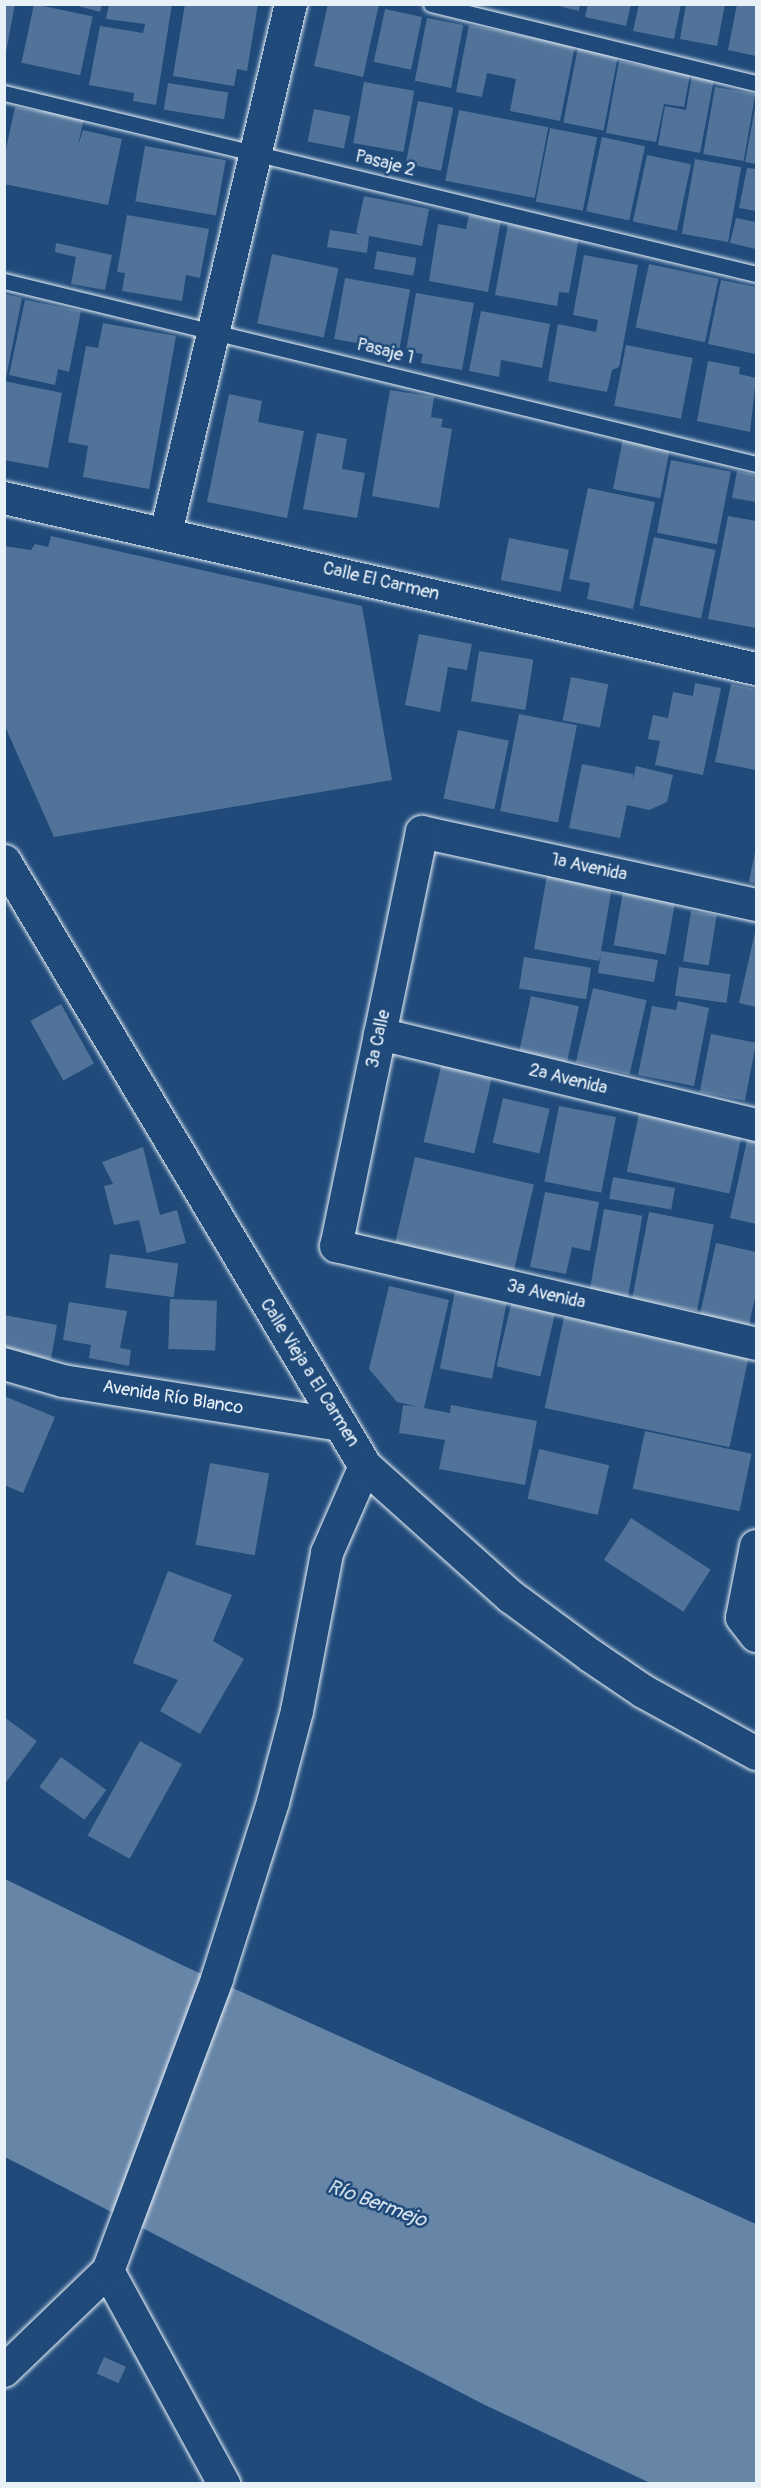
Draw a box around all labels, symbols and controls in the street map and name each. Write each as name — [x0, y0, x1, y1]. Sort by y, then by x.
street label: Pasaje 2 — [353, 146, 417, 182]
street label: Pasaje 1 — [354, 335, 416, 369]
street label: Calle El Carmen — [321, 558, 441, 606]
street label: 1a Avenida — [549, 849, 629, 887]
street label: 3a Calle — [362, 1008, 396, 1070]
street label: 2a Avenida — [527, 1060, 609, 1100]
street label: 3a Avenida — [505, 1275, 587, 1315]
street label: Calle Vieja a El Carmen — [255, 1295, 363, 1451]
street label: Avenida Río Blanco — [101, 1376, 245, 1420]
water label: Río Bermejo — [324, 2174, 430, 2232]

